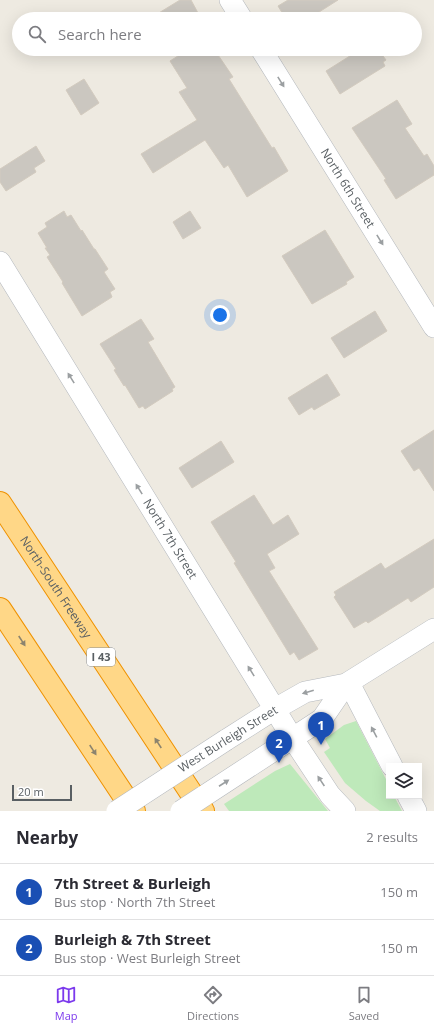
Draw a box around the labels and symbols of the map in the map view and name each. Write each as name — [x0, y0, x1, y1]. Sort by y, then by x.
one-way arrow — [278, 76, 285, 88]
street label: North 6th Street — [317, 145, 379, 231]
one-way arrow — [376, 235, 384, 245]
your location — [210, 305, 230, 325]
one-way arrow — [67, 373, 75, 383]
one-way arrow — [136, 483, 143, 495]
street label: North 7th Street — [139, 495, 202, 582]
street label: North-South Freeway — [16, 533, 96, 642]
one-way arrow — [18, 635, 25, 647]
road number: I 43 — [87, 648, 115, 666]
one-way arrow — [248, 665, 255, 677]
one-way arrow — [302, 689, 314, 695]
street label: West Burleigh Street — [175, 701, 281, 776]
pin: 1 — [308, 712, 334, 745]
one-way arrow — [370, 726, 377, 737]
pin: 2 — [266, 730, 292, 763]
one-way arrow — [154, 738, 162, 749]
one-way arrow — [89, 745, 97, 755]
one-way arrow — [317, 776, 325, 786]
one-way arrow — [218, 780, 230, 787]
scale bar — [12, 783, 72, 802]

